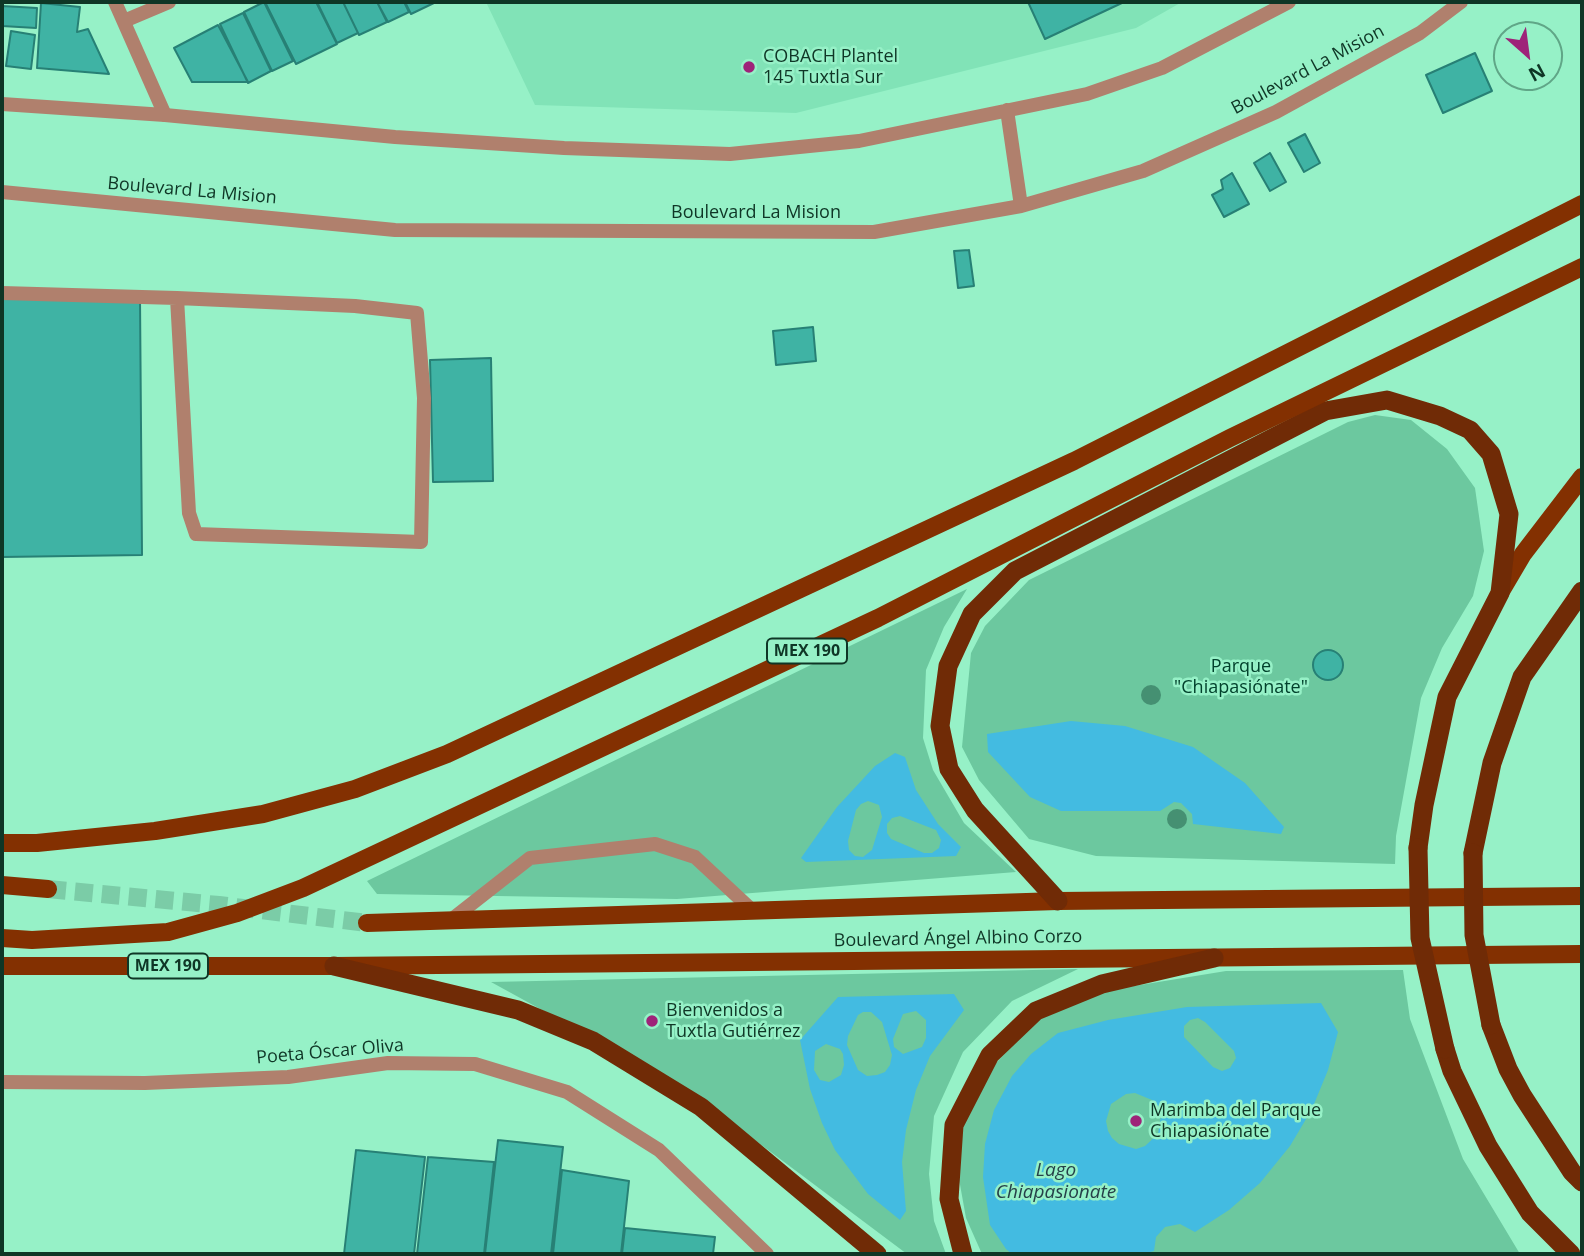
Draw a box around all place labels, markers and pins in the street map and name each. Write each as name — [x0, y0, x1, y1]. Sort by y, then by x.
place label: COBACH Plantel 145 Tuxtla Sur — [763, 46, 898, 88]
marker: COBACH Plantel 145 Tuxtla Sur — [741, 59, 757, 75]
place label: Bienvenidos a Tuxtla Gutiérrez — [666, 1000, 800, 1042]
marker: Bienvenidos a Tuxtla Gutiérrez — [644, 1013, 660, 1029]
place label: Marimba del Parque Chiapasiónate — [1150, 1100, 1321, 1142]
marker: Marimba del Parque Chiapasiónate — [1128, 1113, 1144, 1129]

